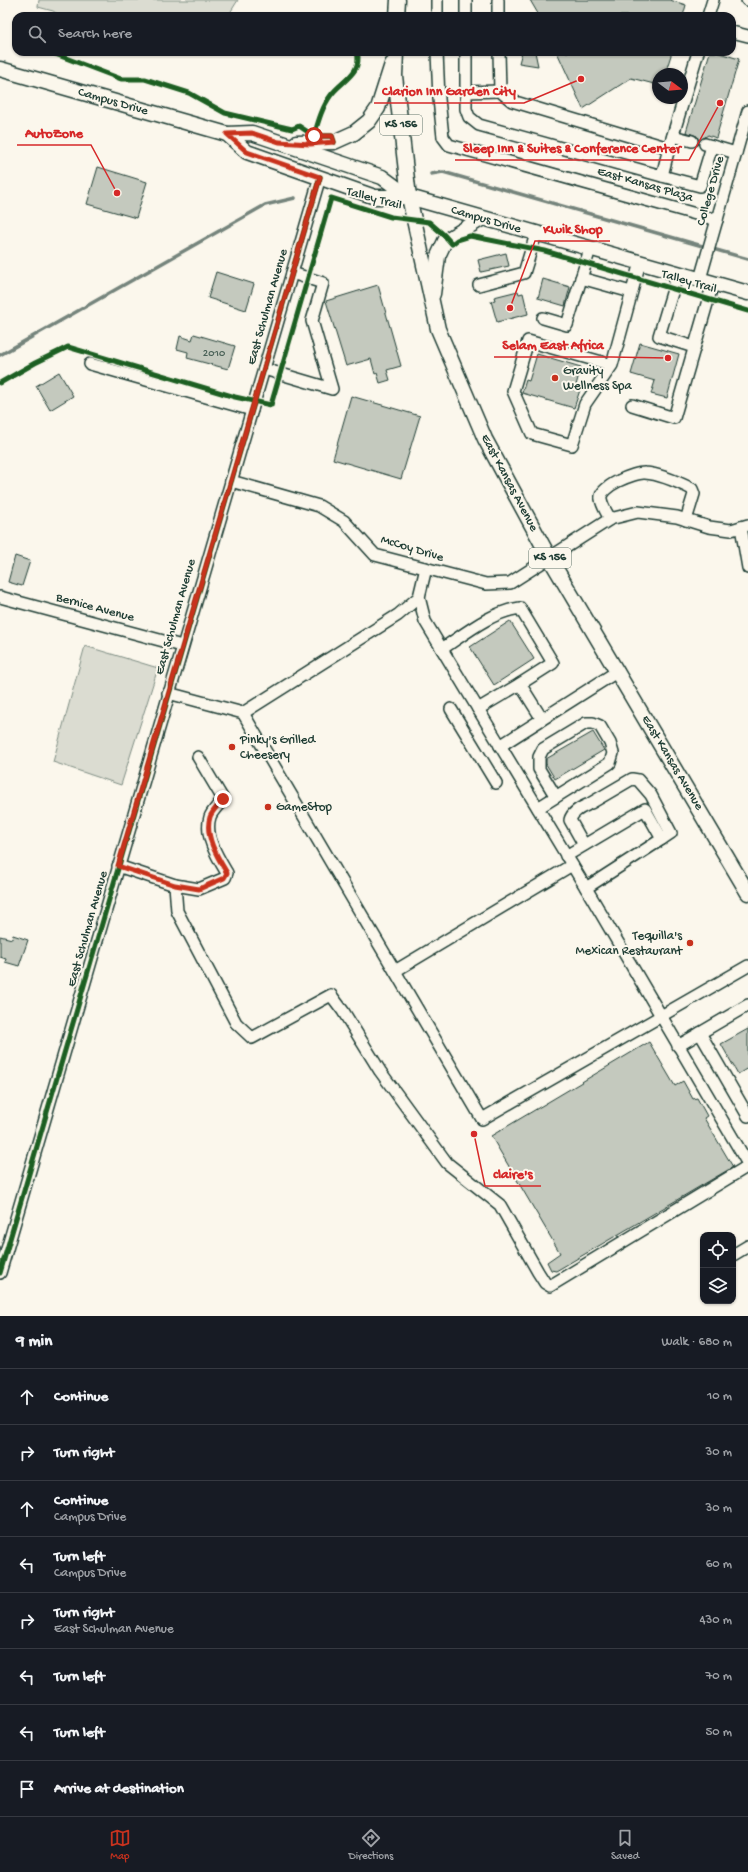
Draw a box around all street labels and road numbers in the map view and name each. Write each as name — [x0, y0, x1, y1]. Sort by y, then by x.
street label: Campus Drive — [76, 85, 150, 119]
road number: KS 156 — [380, 115, 422, 135]
street label: College Drive — [694, 154, 728, 228]
street label: East Kansas Plaza — [595, 164, 695, 206]
street label: Talley Trail — [344, 184, 403, 214]
street label: Campus Drive — [449, 203, 523, 237]
street label: East Schulman Avenue — [244, 247, 292, 367]
street label: Talley Trail — [659, 267, 718, 297]
street label: East Kansas Avenue — [477, 432, 541, 534]
street label: McCoy Drive — [379, 532, 446, 566]
road number: KS 156 — [529, 548, 571, 568]
street label: East Schulman Avenue — [152, 557, 200, 677]
street label: Bernice Avenue — [53, 590, 136, 626]
street label: East Kansas Avenue — [638, 713, 706, 813]
street label: East Schulman Avenue — [64, 869, 112, 989]

